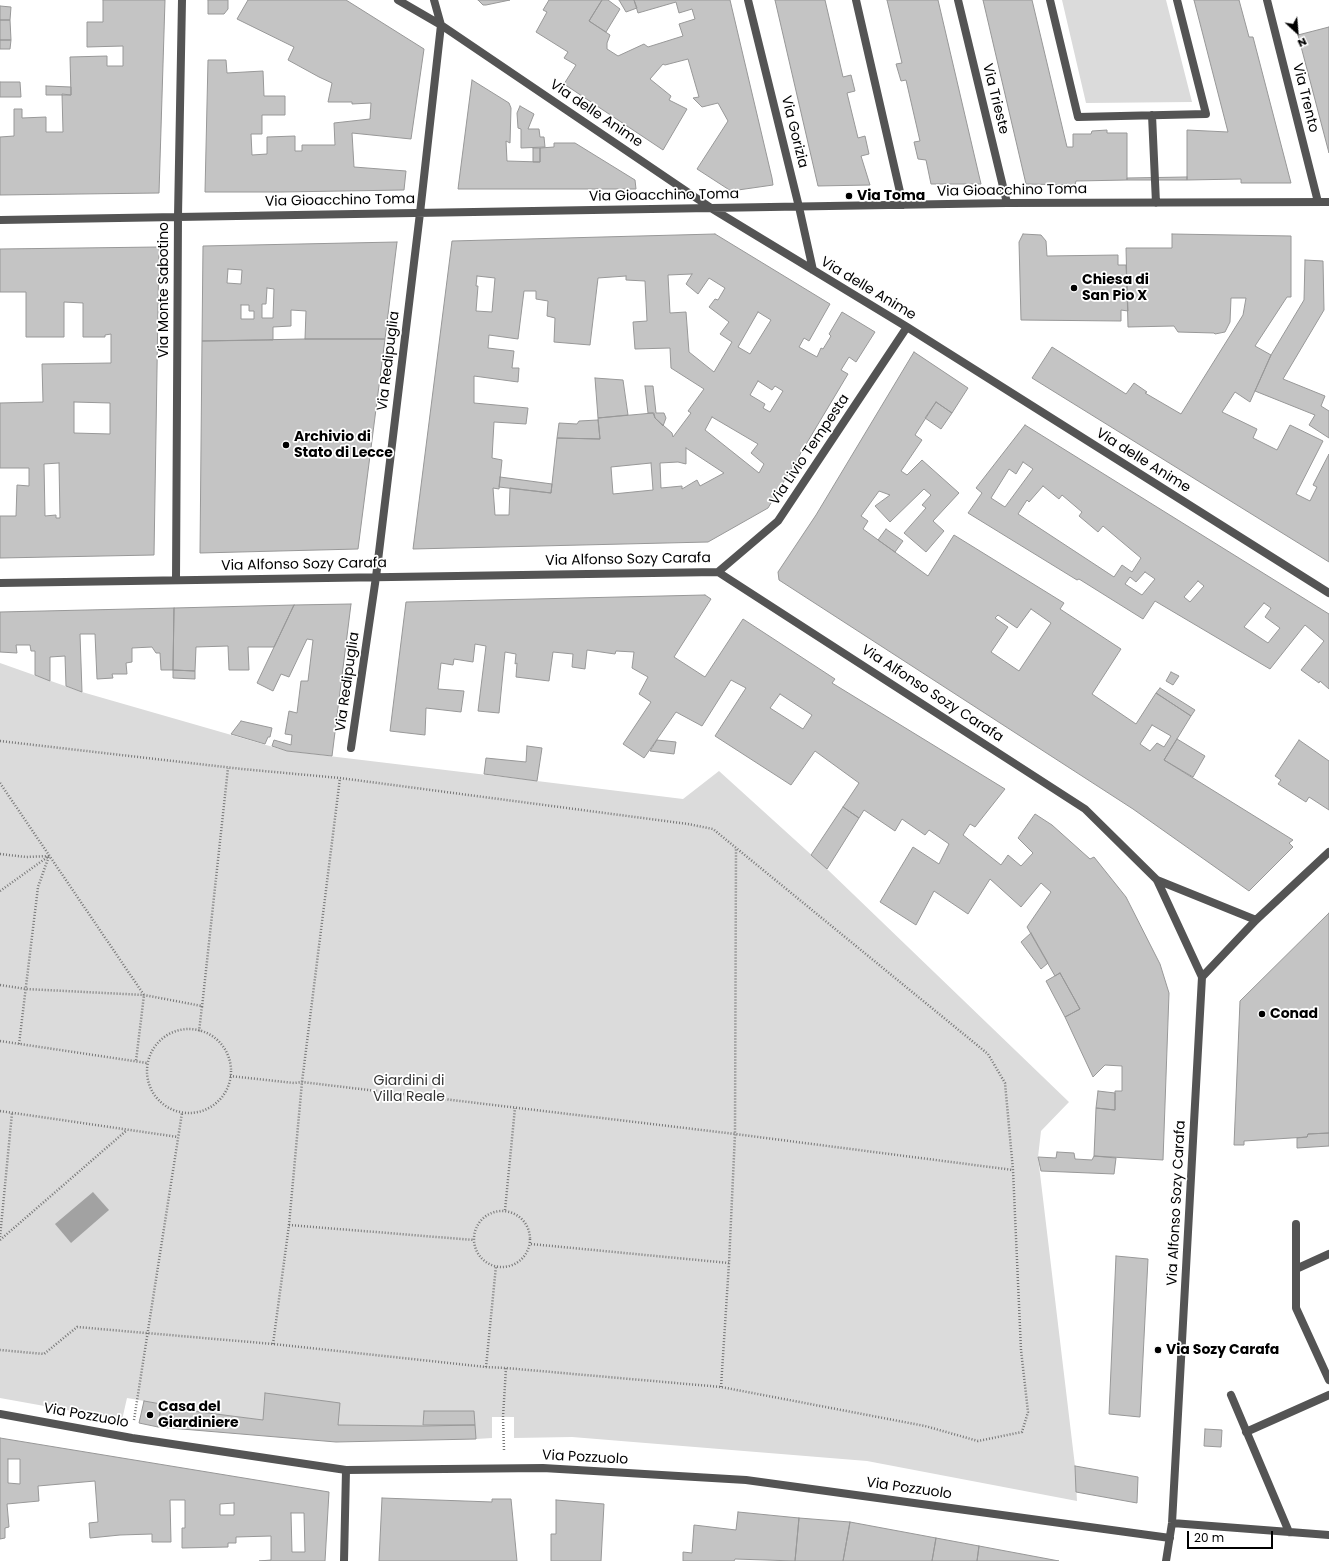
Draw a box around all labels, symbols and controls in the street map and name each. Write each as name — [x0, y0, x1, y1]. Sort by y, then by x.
north arrow — [1277, 12, 1317, 52]
text: N — [1295, 34, 1309, 52]
street label: Via Trieste — [978, 62, 1012, 136]
street label: Via Trento — [1288, 62, 1322, 134]
street label: Via delle Anime — [546, 77, 646, 151]
street label: Via Gorizia — [777, 94, 811, 170]
street label: Via Gioacchino Toma — [937, 181, 1087, 201]
street label: Via Gioacchino Toma — [589, 186, 739, 206]
place label: Via Toma — [857, 188, 925, 204]
street label: Via Gioacchino Toma — [265, 191, 415, 211]
marker: Via Toma — [844, 191, 854, 201]
street label: Via Monte Sabotino — [156, 222, 172, 358]
street label: Via delle Anime — [817, 254, 919, 324]
place label: Chiesa di San Pio X — [1082, 272, 1149, 304]
marker: Chiesa di San Pio X — [1069, 283, 1079, 293]
street label: Via Redipuglia — [375, 310, 403, 412]
street label: Via Livio Tempesta — [767, 391, 853, 509]
street label: Via delle Anime — [1093, 425, 1193, 497]
place label: Archivio di Stato di Lecce — [294, 429, 393, 462]
marker: Archivio di Stato di Lecce — [281, 440, 291, 450]
street label: Via Alfonso Sozy Carafa — [545, 550, 711, 570]
street label: Via Alfonso Sozy Carafa — [221, 555, 387, 575]
street label: Via Redipuglia — [333, 631, 363, 733]
street label: Via Alfonso Sozy Carafa — [858, 642, 1006, 746]
place label: Conad — [1270, 1006, 1318, 1022]
marker: Conad — [1257, 1009, 1267, 1019]
park label: Giardini di Villa Reale — [373, 1073, 445, 1106]
street label: Via Alfonso Sozy Carafa — [1164, 1120, 1190, 1286]
place label: Via Sozy Carafa — [1166, 1342, 1279, 1358]
marker: Via Sozy Carafa — [1153, 1345, 1163, 1355]
place label: Casa del Giardiniere — [158, 1399, 239, 1432]
street label: Via Pozzuolo — [42, 1400, 130, 1432]
marker: Casa del Giardiniere — [145, 1410, 155, 1420]
street label: Via Pozzuolo — [541, 1447, 629, 1469]
street label: Via Pozzuolo — [865, 1475, 953, 1503]
scale bar — [1189, 1523, 1275, 1549]
text: 20 m — [1194, 1529, 1224, 1546]

